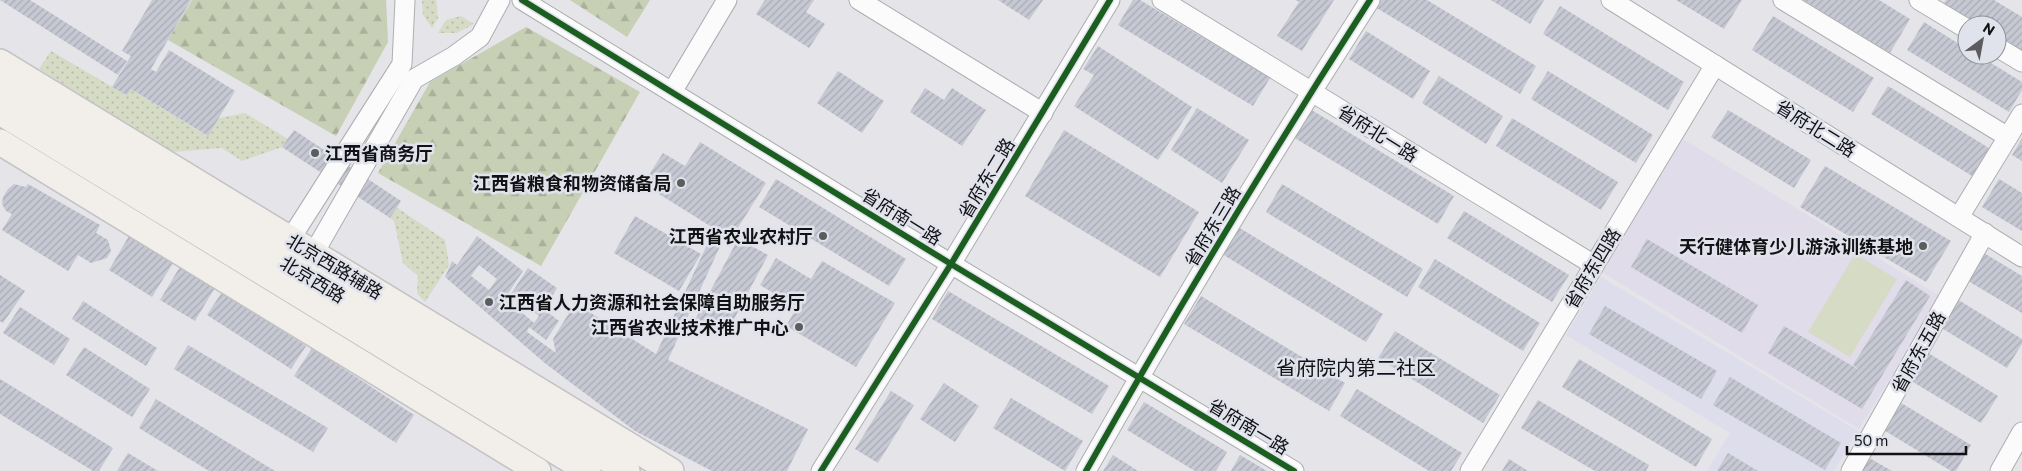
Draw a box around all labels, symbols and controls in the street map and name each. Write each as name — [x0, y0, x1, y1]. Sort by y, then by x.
north arrow — [1957, 15, 2007, 65]
text: N — [1980, 19, 1998, 39]
street label: 省府北二路 — [1772, 95, 1860, 161]
street label: 省府北一路 — [1334, 100, 1422, 166]
street label: 省府东二路 — [953, 134, 1019, 222]
place label: 江西省商务厅 — [325, 142, 433, 164]
marker: 江西省商务厅 — [309, 147, 321, 159]
place label: 江西省粮食和物资储备局 — [473, 172, 671, 194]
marker: 江西省粮食和物资储备局 — [675, 177, 687, 189]
street label: 省府东三路 — [1179, 182, 1245, 270]
street label: 省府南一路 — [858, 183, 946, 249]
street label: 省府东四路 — [1559, 224, 1625, 312]
place label: 江西省农业农村厅 — [669, 225, 813, 247]
street label: 北京西路辅路 — [283, 229, 387, 303]
marker: 江西省农业农村厅 — [817, 230, 829, 242]
place label: 天行健体育少儿游泳训练基地 — [1679, 235, 1913, 257]
marker: 天行健体育少儿游泳训练基地 — [1917, 240, 1929, 252]
street label: 北京西路 — [277, 251, 349, 307]
place label: 江西省人力资源和社会保障自助服务厅 — [499, 291, 805, 313]
marker: 江西省人力资源和社会保障自助服务厅 — [483, 296, 495, 308]
street label: 省府东五路 — [1887, 307, 1949, 397]
place label: 江西省农业技术推广中心 — [591, 316, 789, 338]
marker: 江西省农业技术推广中心 — [793, 321, 805, 333]
district label: 省府院内第二社区 — [1276, 355, 1436, 379]
street label: 省府南一路 — [1205, 393, 1293, 459]
scale bar — [1847, 424, 1966, 456]
text: 50 m — [1854, 431, 1888, 449]

